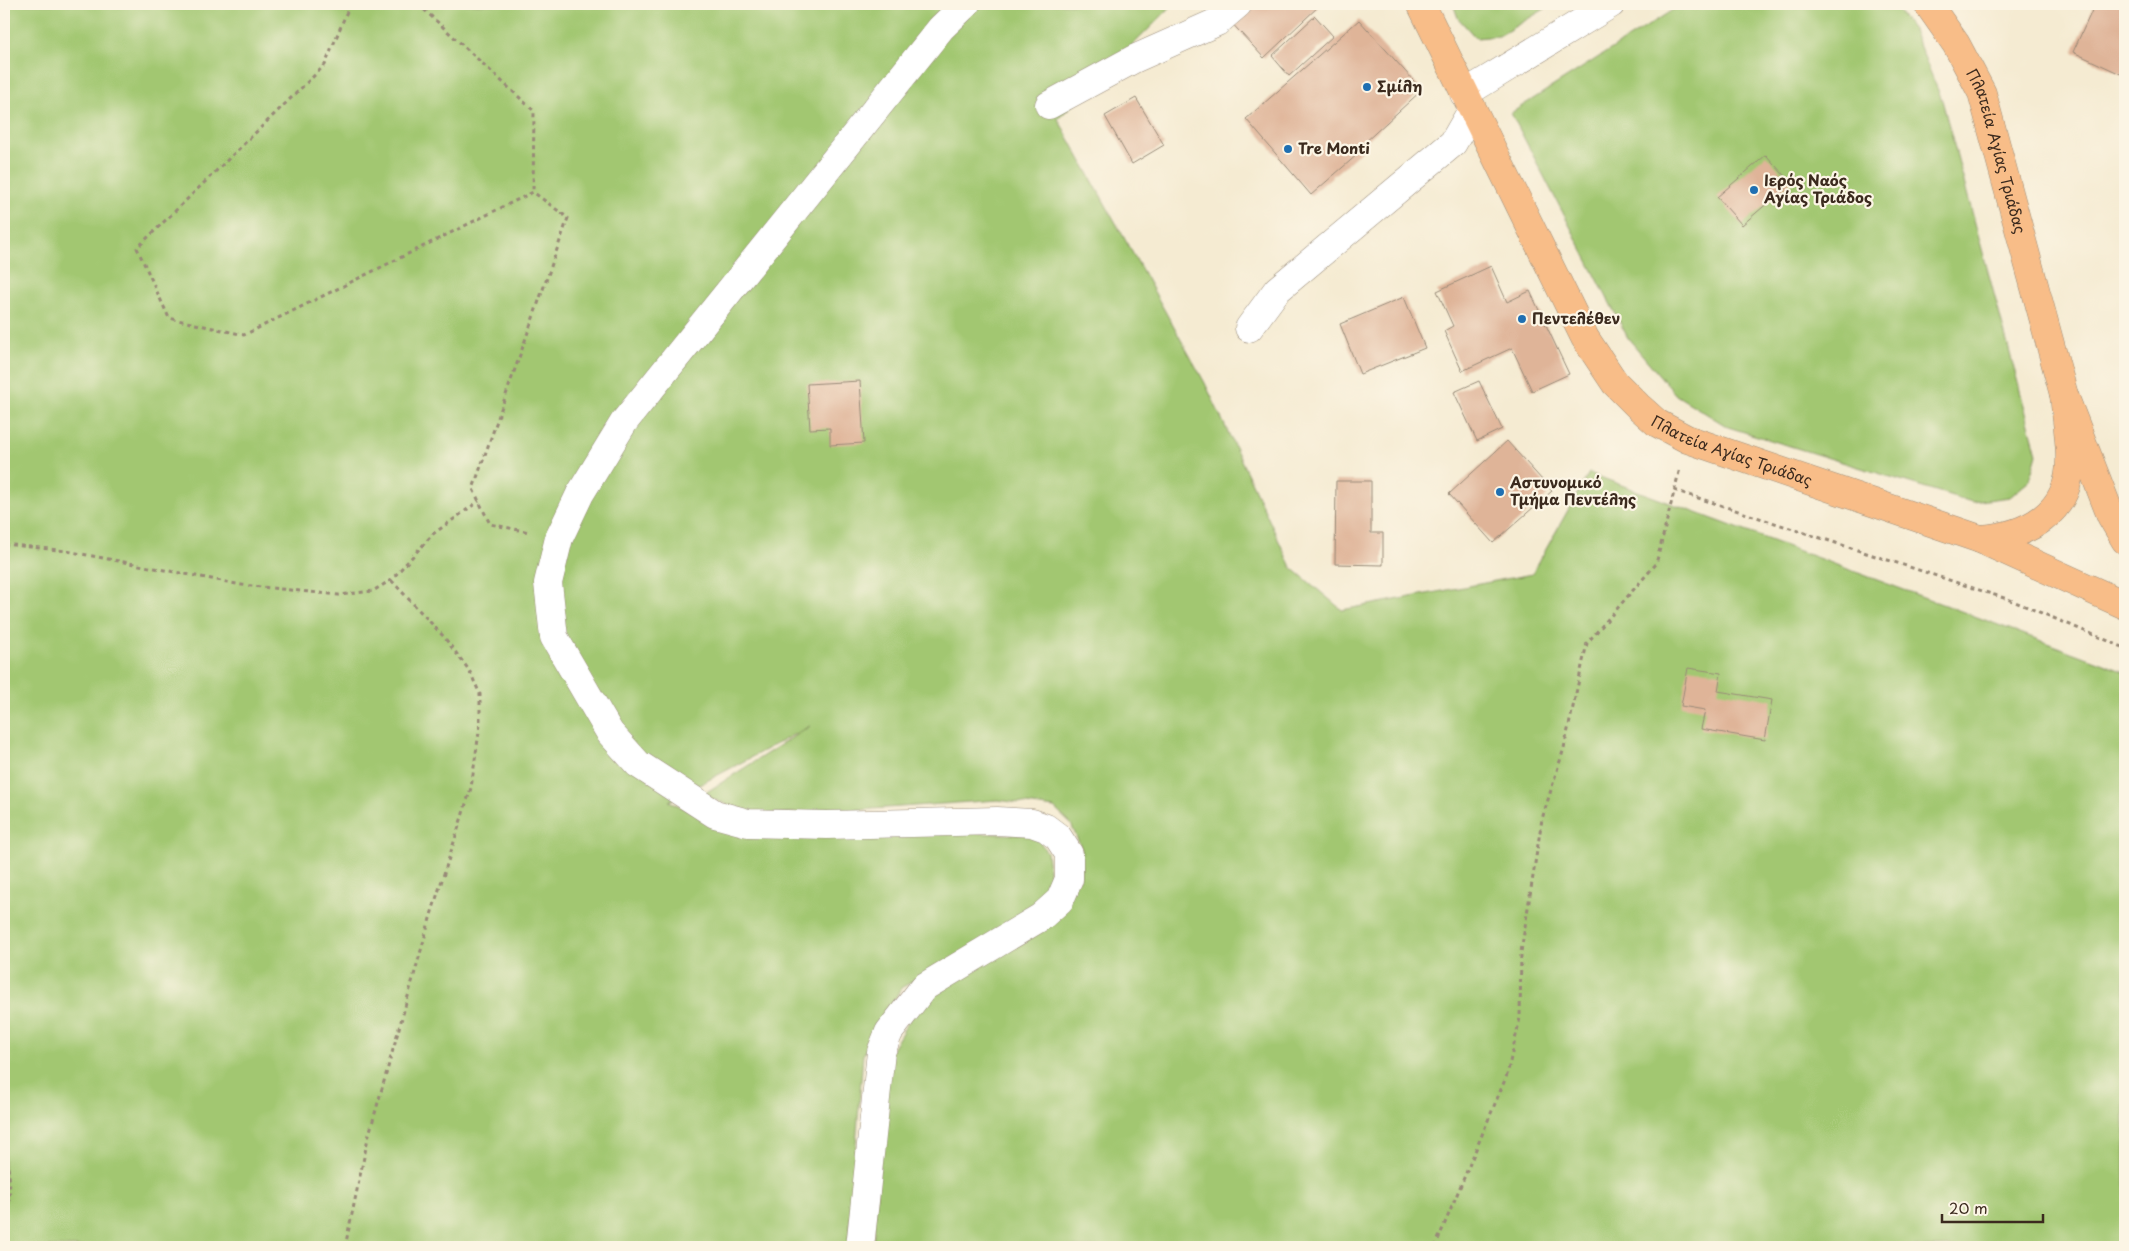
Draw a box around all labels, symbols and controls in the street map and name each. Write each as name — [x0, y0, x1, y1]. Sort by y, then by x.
street label: Πλατεία Αγίας Τριάδας — [1961, 64, 2033, 236]
place label: Σμίλη — [1377, 74, 1422, 97]
marker: Σμίλη — [1361, 81, 1373, 93]
place label: Tre Monti — [1298, 136, 1370, 159]
marker: Tre Monti — [1282, 143, 1294, 155]
place label: Ιερός Ναός Αγίας Τριάδος — [1763, 168, 1872, 208]
marker: Ιερός Ναός Αγίας Τριάδος — [1748, 184, 1760, 196]
place label: Πεντελέθεν — [1532, 306, 1620, 329]
marker: Πεντελέθεν — [1516, 313, 1528, 325]
street label: Πλατεία Αγίας Τριάδας — [1647, 409, 1816, 491]
place label: Αστυνομικό Τμήμα Πεντέλης — [1509, 470, 1636, 510]
marker: Αστυνομικό Τμήμα Πεντέλης — [1494, 486, 1506, 498]
scale bar — [1942, 1191, 2043, 1223]
text: 20 m — [1949, 1196, 1988, 1219]

